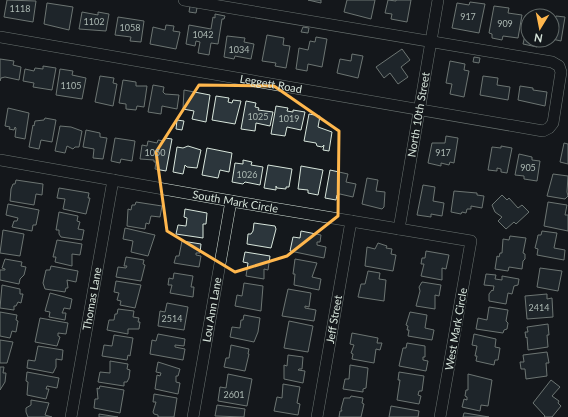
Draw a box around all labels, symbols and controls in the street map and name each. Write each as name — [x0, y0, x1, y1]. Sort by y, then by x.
house number: 1118 — [10, 3, 30, 14]
north arrow — [520, 8, 560, 48]
house number: 917 — [460, 11, 476, 22]
house number: 1102 — [84, 16, 104, 27]
house number: 909 — [497, 18, 513, 29]
house number: 1058 — [120, 22, 140, 33]
house number: 1042 — [193, 29, 213, 40]
text: N — [533, 31, 543, 45]
house number: 1034 — [229, 44, 249, 55]
street label: North 10th Street — [404, 71, 432, 158]
street label: Leggett Road — [239, 72, 303, 95]
house number: 1105 — [61, 80, 81, 91]
house number: 1025 — [248, 111, 268, 122]
house number: 1019 — [279, 113, 299, 124]
house number: 1050 — [145, 147, 165, 158]
house number: 917 — [435, 147, 451, 158]
house number: 905 — [520, 162, 536, 173]
house number: 1026 — [237, 169, 257, 180]
street label: South Mark Circle — [192, 187, 279, 215]
street label: Thomas Lane — [79, 266, 103, 331]
street label: Lou Ann Lane — [199, 276, 224, 343]
street label: West Mark Circle — [442, 287, 469, 371]
street label: Jeff Street — [323, 294, 344, 345]
house number: 2414 — [529, 302, 549, 313]
house number: 2514 — [162, 313, 182, 324]
house number: 2601 — [224, 389, 244, 400]

